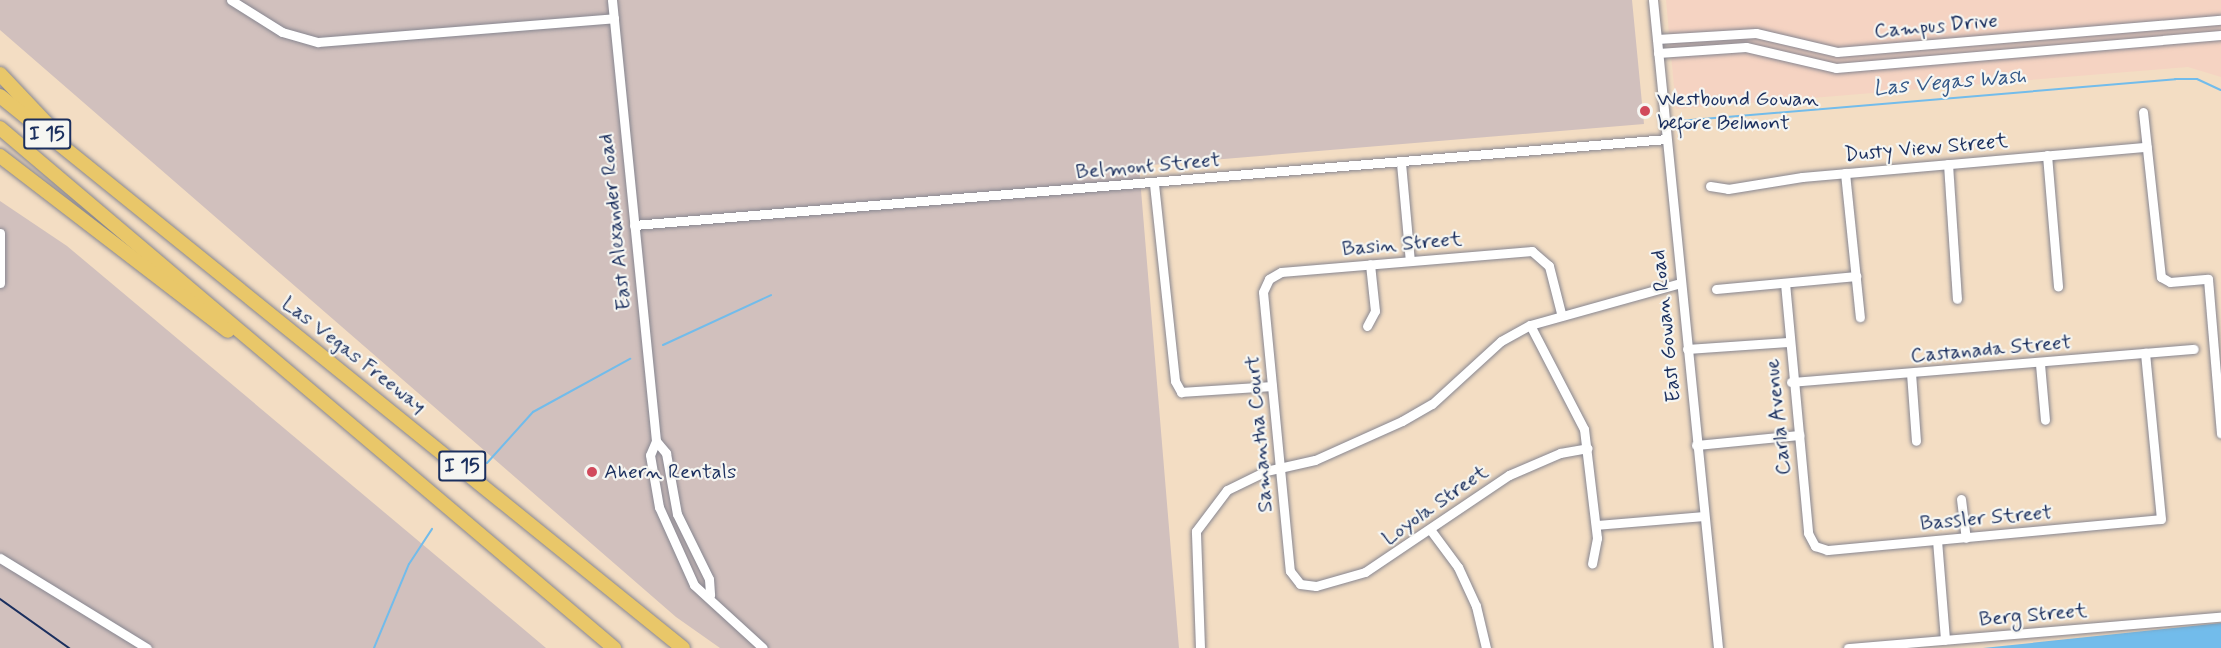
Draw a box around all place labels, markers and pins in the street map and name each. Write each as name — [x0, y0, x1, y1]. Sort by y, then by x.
place label: Westbound Gowan before Belmont — [1657, 86, 1819, 136]
marker: Westbound Gowan before Belmont — [1638, 104, 1652, 118]
place label: Ahern Rentals — [604, 459, 736, 485]
marker: Ahern Rentals — [585, 465, 599, 479]

